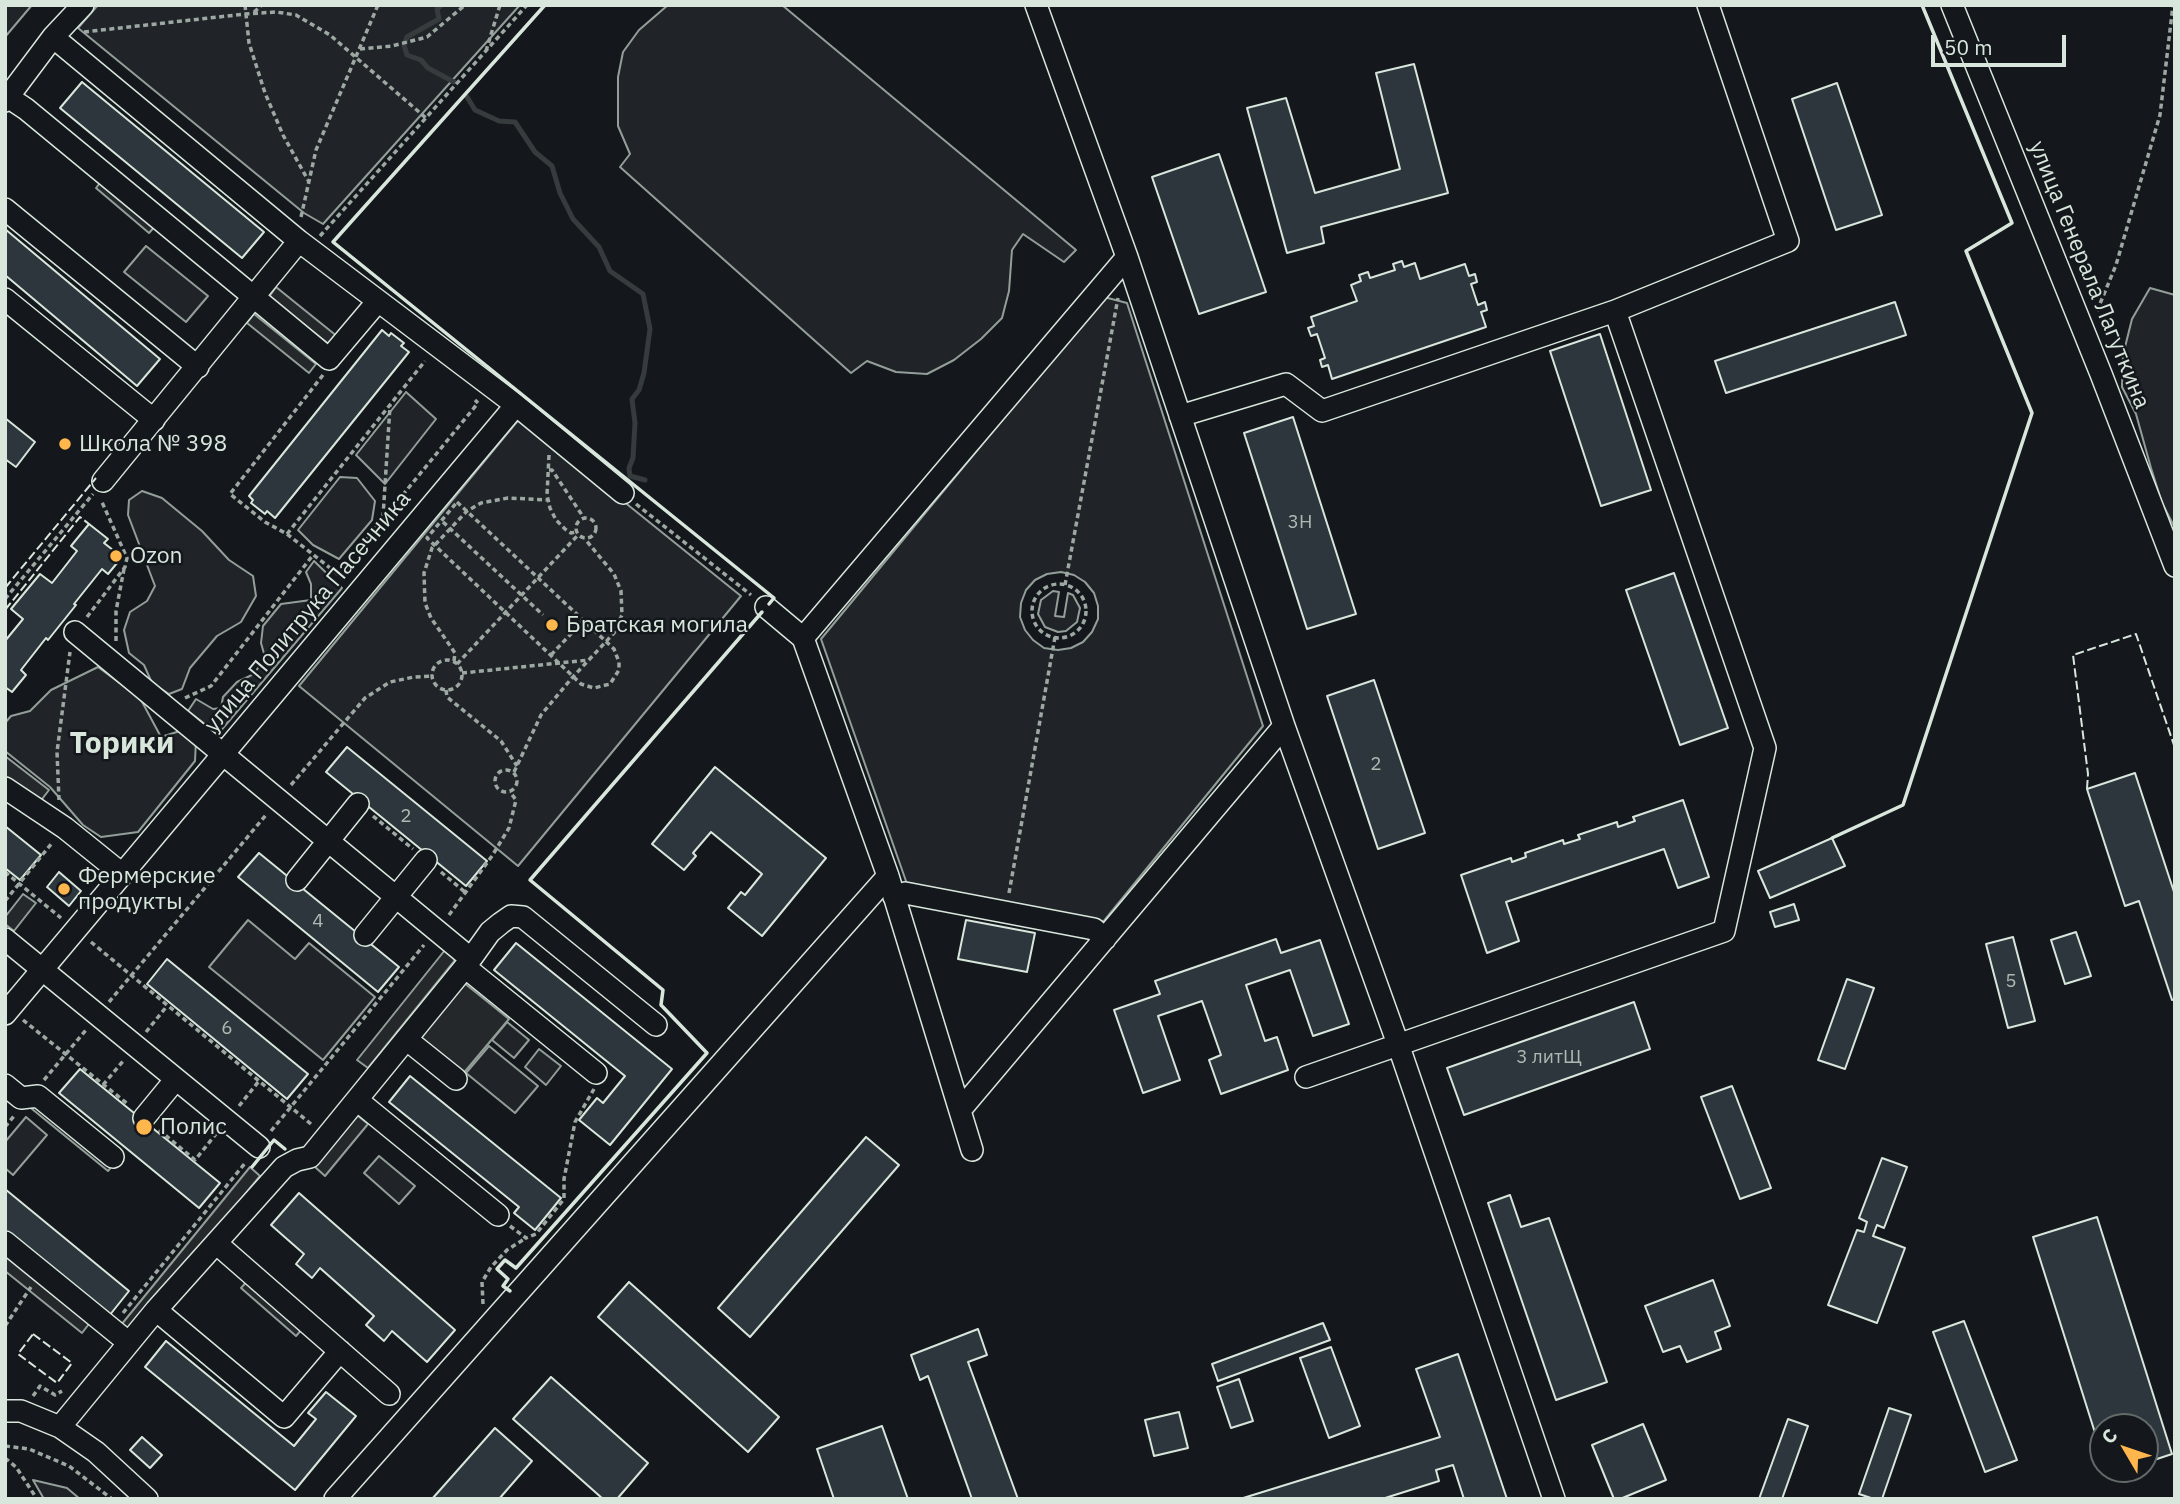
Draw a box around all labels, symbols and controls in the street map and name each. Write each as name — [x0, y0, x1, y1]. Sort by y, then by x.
scale bar — [1935, 21, 2070, 65]
text: 50 m — [1944, 33, 1993, 61]
street label: улица Генерала Лагуткина — [2023, 137, 2155, 413]
place label: Школа № 398 — [79, 430, 227, 458]
marker: Школа № 398 — [57, 436, 73, 452]
street label: улица Политрука Пасечника — [199, 486, 417, 738]
house number: 3Н — [1288, 512, 1312, 534]
place label: Ozon — [130, 542, 183, 570]
marker: Ozon — [108, 548, 124, 564]
place label: Братская могила — [566, 611, 748, 639]
marker: Братская могила — [544, 617, 560, 633]
district label: Торики — [70, 726, 174, 762]
house number: 2 — [1370, 754, 1382, 776]
house number: 2 — [400, 806, 412, 828]
place label: Фермерские продукты — [78, 862, 216, 916]
marker: Фермерские продукты — [56, 881, 72, 897]
house number: 4 — [312, 911, 324, 933]
house number: 5 — [2005, 971, 2017, 993]
house number: 6 — [221, 1018, 233, 1040]
house number: 3 литЩ — [1516, 1047, 1582, 1069]
place label: Полис — [160, 1113, 227, 1141]
marker: Полис — [134, 1117, 154, 1137]
north arrow — [2089, 1413, 2159, 1483]
text: С — [2096, 1424, 2122, 1448]

